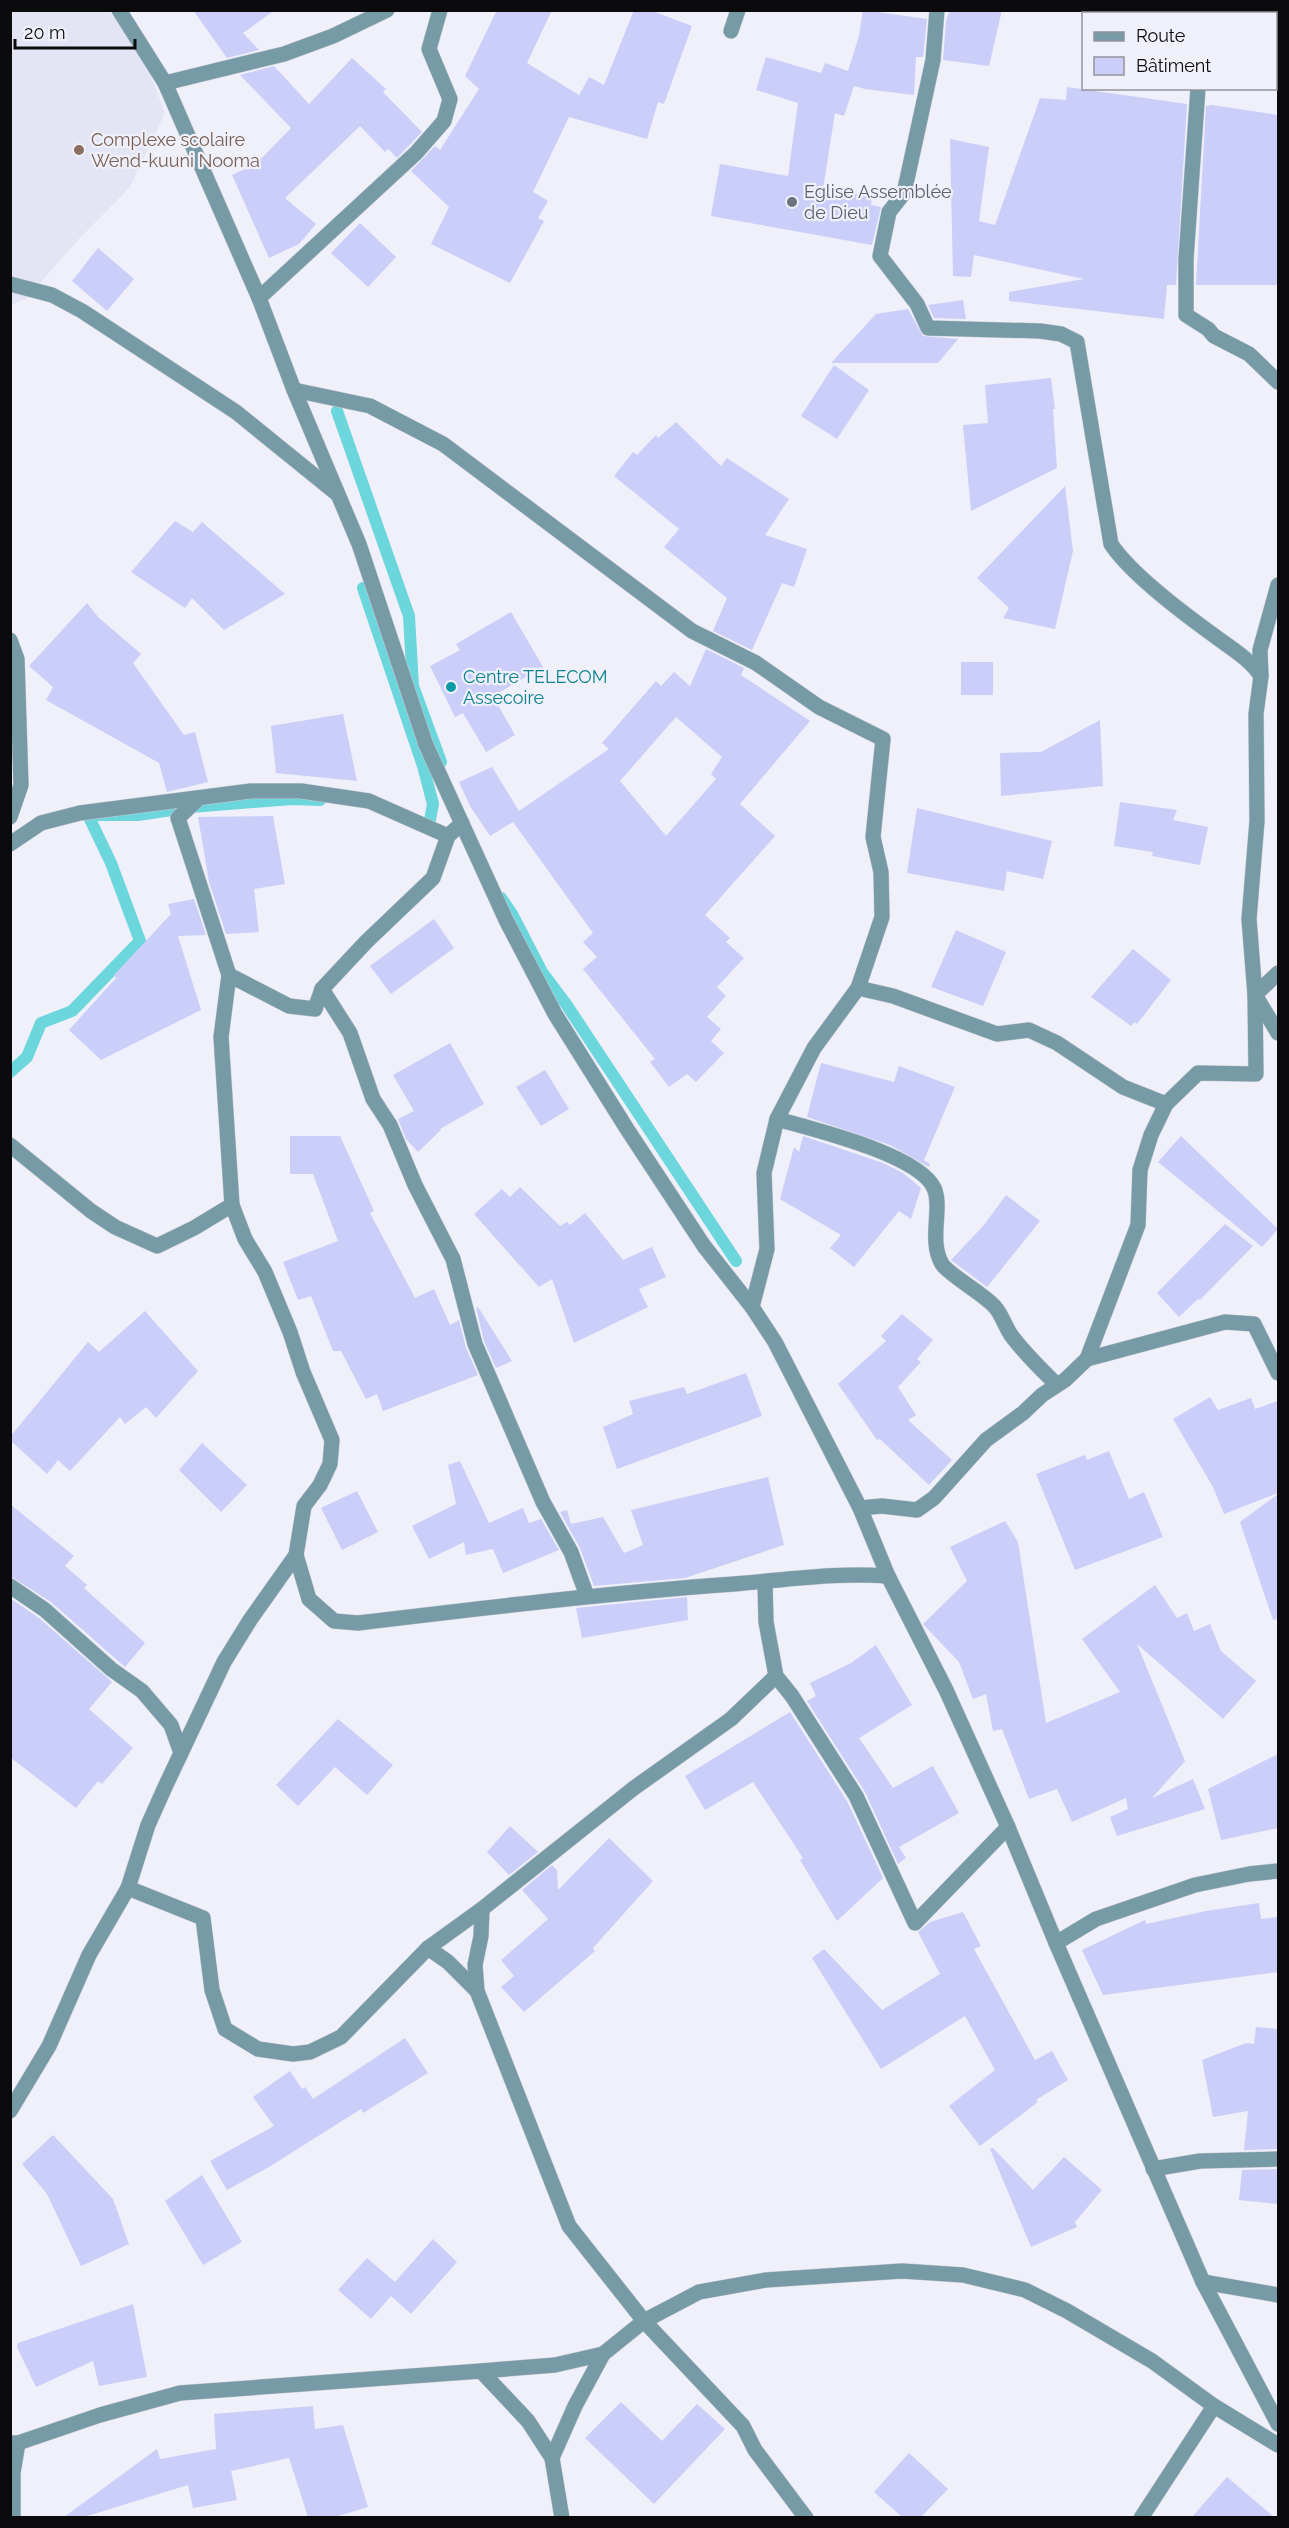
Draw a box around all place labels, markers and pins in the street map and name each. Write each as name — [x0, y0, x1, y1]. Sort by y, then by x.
place label: Complexe scolaire Wend-kuuni Nooma — [91, 129, 260, 171]
marker: Complexe scolaire Wend-kuuni Nooma — [72, 143, 86, 157]
place label: Eglise Assemblée de Dieu — [804, 181, 952, 223]
marker: Eglise Assemblée de Dieu — [785, 195, 799, 209]
place label: Centre TELECOM Assecoire — [463, 666, 608, 708]
marker: Centre TELECOM Assecoire — [444, 680, 458, 694]

